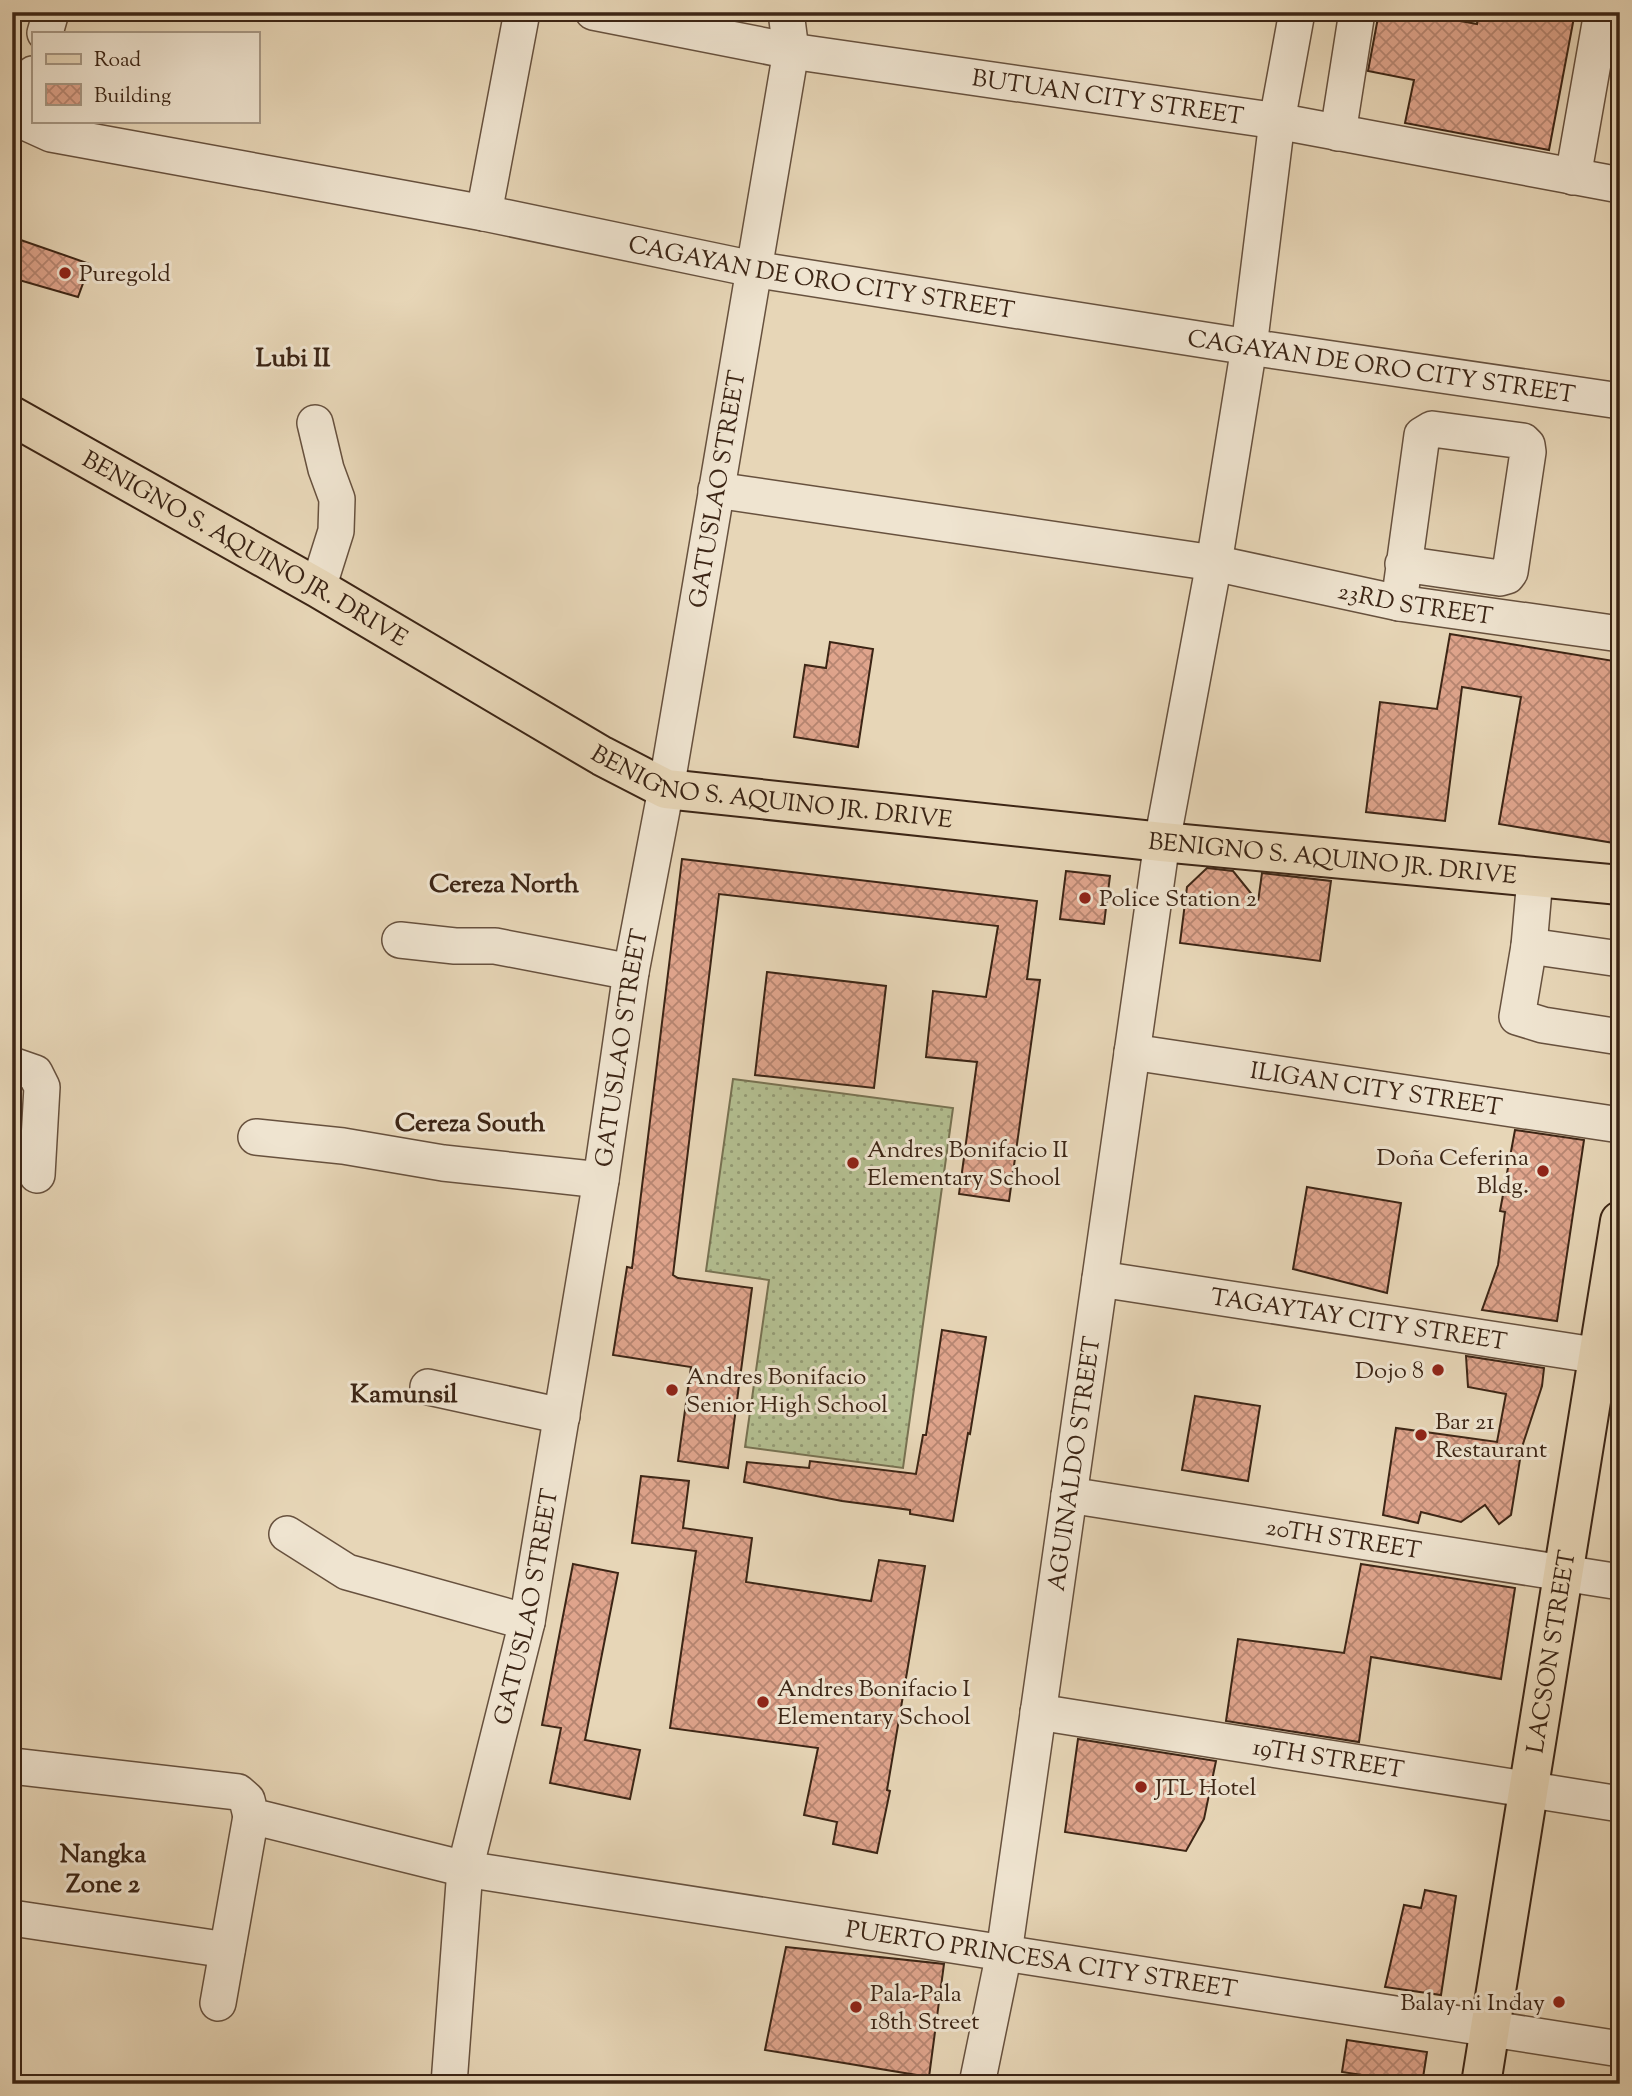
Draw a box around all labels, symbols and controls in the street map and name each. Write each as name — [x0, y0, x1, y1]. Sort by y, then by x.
legend — [32, 32, 259, 122]
text: Road — [94, 46, 141, 76]
street label: BUTUAN CITY STREET — [970, 62, 1246, 135]
text: Building — [94, 82, 171, 112]
street label: CAGAYAN DE ORO CITY STREET — [625, 228, 1017, 329]
place label: Puregold — [79, 258, 171, 292]
marker: Puregold — [57, 265, 73, 281]
street label: CAGAYAN DE ORO CITY STREET — [1185, 323, 1578, 413]
district label: Lubi II — [256, 341, 331, 378]
street label: GATUSLAO STREET — [682, 368, 756, 611]
street label: BENIGNO S. AQUINO JR. DRIVE — [75, 444, 414, 657]
street label: 23RD STREET — [1334, 575, 1495, 635]
street label: BENIGNO S. AQUINO JR. DRIVE — [584, 738, 954, 839]
street label: BENIGNO S. AQUINO JR. DRIVE — [1146, 826, 1518, 894]
district label: Cereza North — [429, 867, 580, 904]
place label: Police Station 2 — [1099, 883, 1257, 917]
marker: Police Station 2 — [1077, 890, 1093, 906]
street label: GATUSLAO STREET — [588, 926, 658, 1170]
street label: ILIGAN CITY STREET — [1248, 1055, 1504, 1126]
district label: Cereza South — [395, 1106, 546, 1143]
place label: Andres Bonifacio II Elementary School — [867, 1134, 1068, 1196]
place label: Doña Ceferina Bldg. — [1377, 1142, 1529, 1204]
marker: Andres Bonifacio II Elementary School — [845, 1155, 861, 1171]
marker: Doña Ceferina Bldg. — [1535, 1163, 1551, 1179]
street label: TAGAYTAY CITY STREET — [1208, 1281, 1509, 1360]
street label: AGUINALDO STREET — [1041, 1334, 1111, 1594]
place label: Dojo 8 — [1355, 1355, 1424, 1389]
place label: Andres Bonifacio Senior High School — [686, 1361, 888, 1423]
marker: Dojo 8 — [1430, 1362, 1446, 1378]
district label: Kamunsil — [350, 1377, 458, 1414]
marker: Andres Bonifacio Senior High School — [664, 1382, 680, 1398]
place label: Bar 21 Restaurant — [1435, 1406, 1547, 1468]
marker: Bar 21 Restaurant — [1413, 1427, 1429, 1443]
street label: GATUSLAO STREET — [487, 1486, 568, 1729]
street label: 20TH STREET — [1263, 1511, 1424, 1569]
street label: LACSON STREET — [1520, 1548, 1586, 1756]
place label: Andres Bonifacio I Elementary School — [777, 1673, 971, 1735]
marker: Andres Bonifacio I Elementary School — [755, 1694, 771, 1710]
street label: 19TH STREET — [1250, 1731, 1406, 1789]
place label: JTL Hotel — [1153, 1772, 1257, 1806]
marker: JTL Hotel — [1133, 1779, 1149, 1795]
district label: Nangka Zone 2 — [60, 1837, 146, 1904]
street label: PUERTO PRINCESA CITY STREET — [843, 1914, 1240, 2008]
place label: Pala-Pala 18th Street — [870, 1978, 980, 2040]
place label: Balay ni Inday — [1400, 1987, 1545, 2021]
marker: Balay ni Inday — [1551, 1994, 1567, 2010]
marker: Pala-Pala 18th Street — [848, 1999, 864, 2015]

